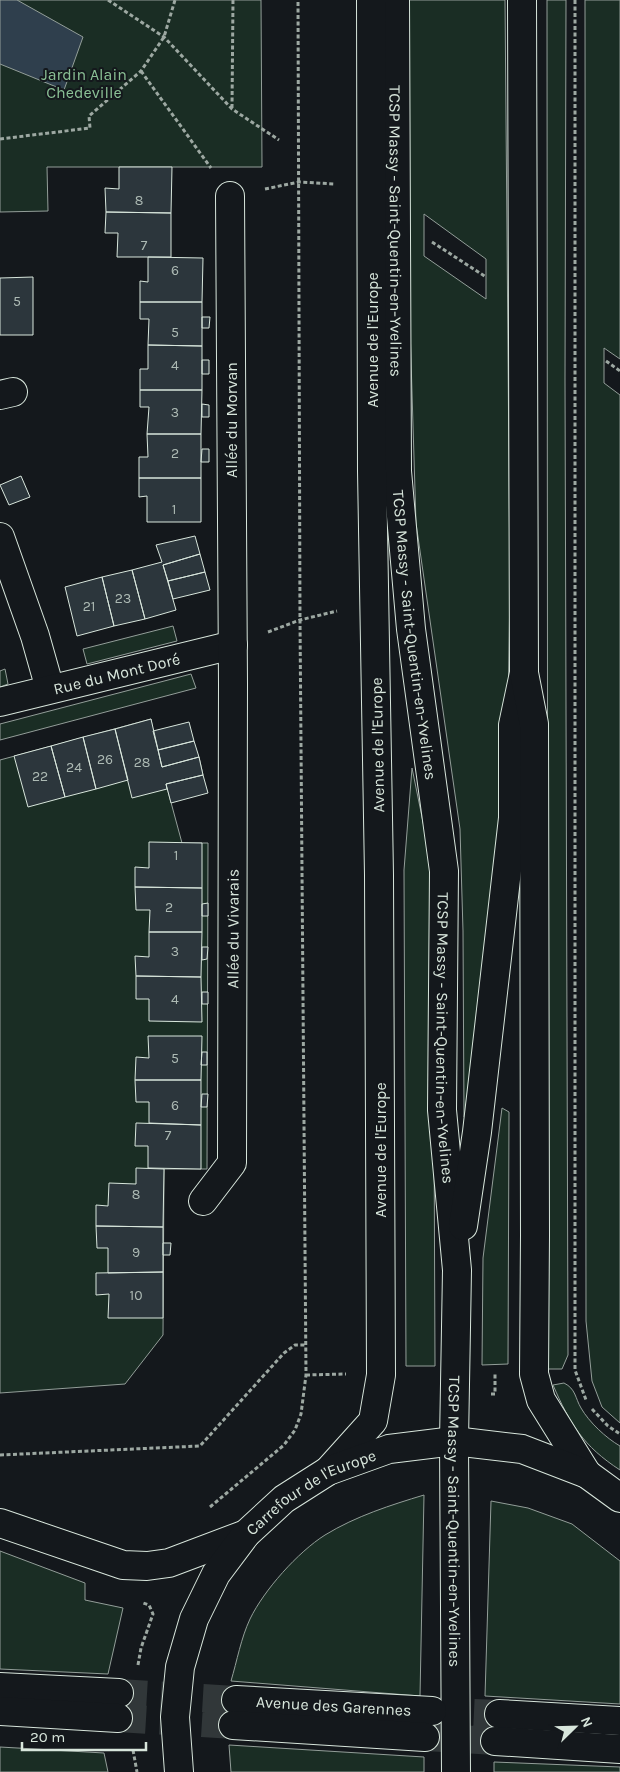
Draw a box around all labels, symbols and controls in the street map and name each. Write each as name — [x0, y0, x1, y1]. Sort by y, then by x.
park label: Jardin Alain Chedeville — [41, 65, 127, 102]
street label: TCSP Massy - Saint-Quentin-en-Yvelines — [385, 85, 406, 377]
house number: 8 — [135, 192, 143, 209]
house number: 7 — [141, 237, 148, 254]
house number: 6 — [171, 262, 179, 279]
street label: Avenue de l'Europe — [363, 272, 382, 408]
house number: 5 — [13, 293, 21, 310]
house number: 5 — [171, 324, 179, 341]
house number: 4 — [171, 357, 179, 374]
street label: Allée du Morvan — [222, 362, 241, 478]
house number: 3 — [171, 404, 179, 421]
house number: 2 — [171, 445, 179, 462]
street label: TCSP Massy - Saint-Quentin-en-Yvelines — [389, 489, 440, 781]
house number: 1 — [172, 501, 176, 518]
house number: 23 — [115, 590, 131, 607]
house number: 21 — [83, 598, 95, 615]
street label: Rue du Mont Doré — [51, 649, 182, 699]
street label: Avenue de l'Europe — [367, 677, 388, 813]
house number: 26 — [97, 751, 113, 768]
house number: 28 — [134, 754, 150, 771]
house number: 24 — [66, 759, 82, 776]
house number: 22 — [32, 768, 48, 785]
house number: 1 — [174, 847, 178, 864]
street label: Allée du Vivarais — [223, 869, 243, 989]
street label: TCSP Massy - Saint-Quentin-en-Yvelines — [432, 892, 458, 1185]
house number: 2 — [165, 899, 173, 916]
house number: 3 — [171, 943, 179, 960]
house number: 4 — [171, 991, 179, 1008]
house number: 5 — [171, 1050, 179, 1067]
street label: Avenue de l'Europe — [371, 1082, 390, 1218]
house number: 6 — [171, 1097, 179, 1114]
house number: 7 — [165, 1127, 172, 1144]
house number: 8 — [132, 1186, 140, 1203]
house number: 9 — [132, 1244, 140, 1261]
house number: 10 — [130, 1287, 142, 1304]
street label: TCSP Massy - Saint-Quentin-en-Yvelines — [444, 1375, 464, 1667]
street label: Carrefour de l'Europe — [242, 1446, 379, 1539]
street label: Avenue des Garennes — [256, 1692, 412, 1720]
north arrow — [550, 1702, 600, 1752]
text: N — [577, 1714, 596, 1730]
scale bar — [22, 1720, 146, 1752]
text: 20 m — [30, 1728, 65, 1746]

